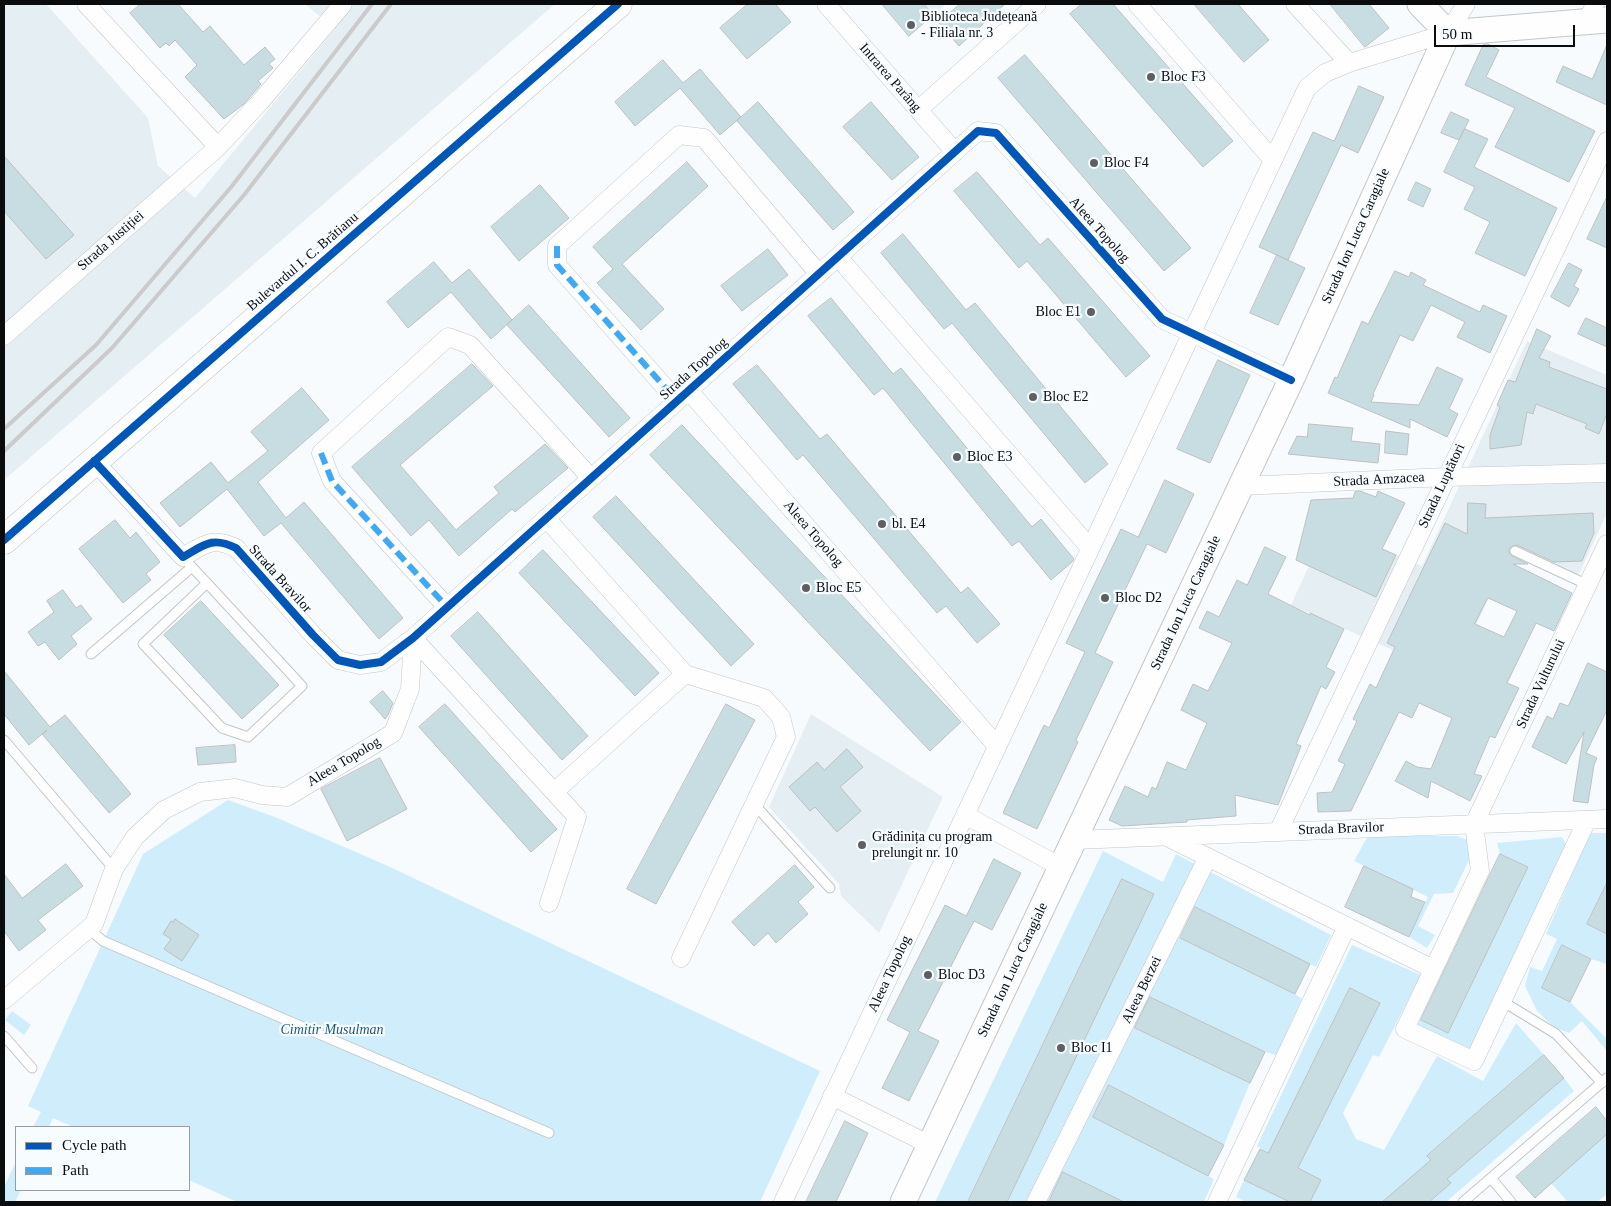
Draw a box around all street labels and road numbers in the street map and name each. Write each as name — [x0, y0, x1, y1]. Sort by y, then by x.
street label: Intrarea Parâng — [855, 40, 925, 116]
street label: Strada Ion Luca Caragiale — [1319, 166, 1393, 306]
street label: Aleea Topolog — [1065, 194, 1133, 266]
street label: Strada Justiției — [74, 207, 148, 275]
street label: Bulevardul I. C. Brătianu — [244, 209, 362, 315]
street label: Strada Topolog — [657, 334, 731, 404]
street label: Strada Luptători — [1415, 441, 1469, 531]
street label: Strada Amzacea — [1333, 469, 1425, 491]
street label: Aleea Topolog — [780, 497, 846, 571]
street label: Strada Ion Luca Caragiale — [1147, 533, 1225, 673]
street label: Strada Bravilor — [245, 541, 315, 617]
street label: Strada Vulturului — [1513, 637, 1569, 731]
street label: Aleea Topolog — [304, 734, 384, 790]
street label: Strada Bravilor — [1298, 819, 1384, 839]
street label: Strada Ion Luca Caragiale — [974, 900, 1052, 1040]
street label: Aleea Topolog — [865, 933, 915, 1015]
street label: Aleea Berzei — [1119, 954, 1165, 1026]

